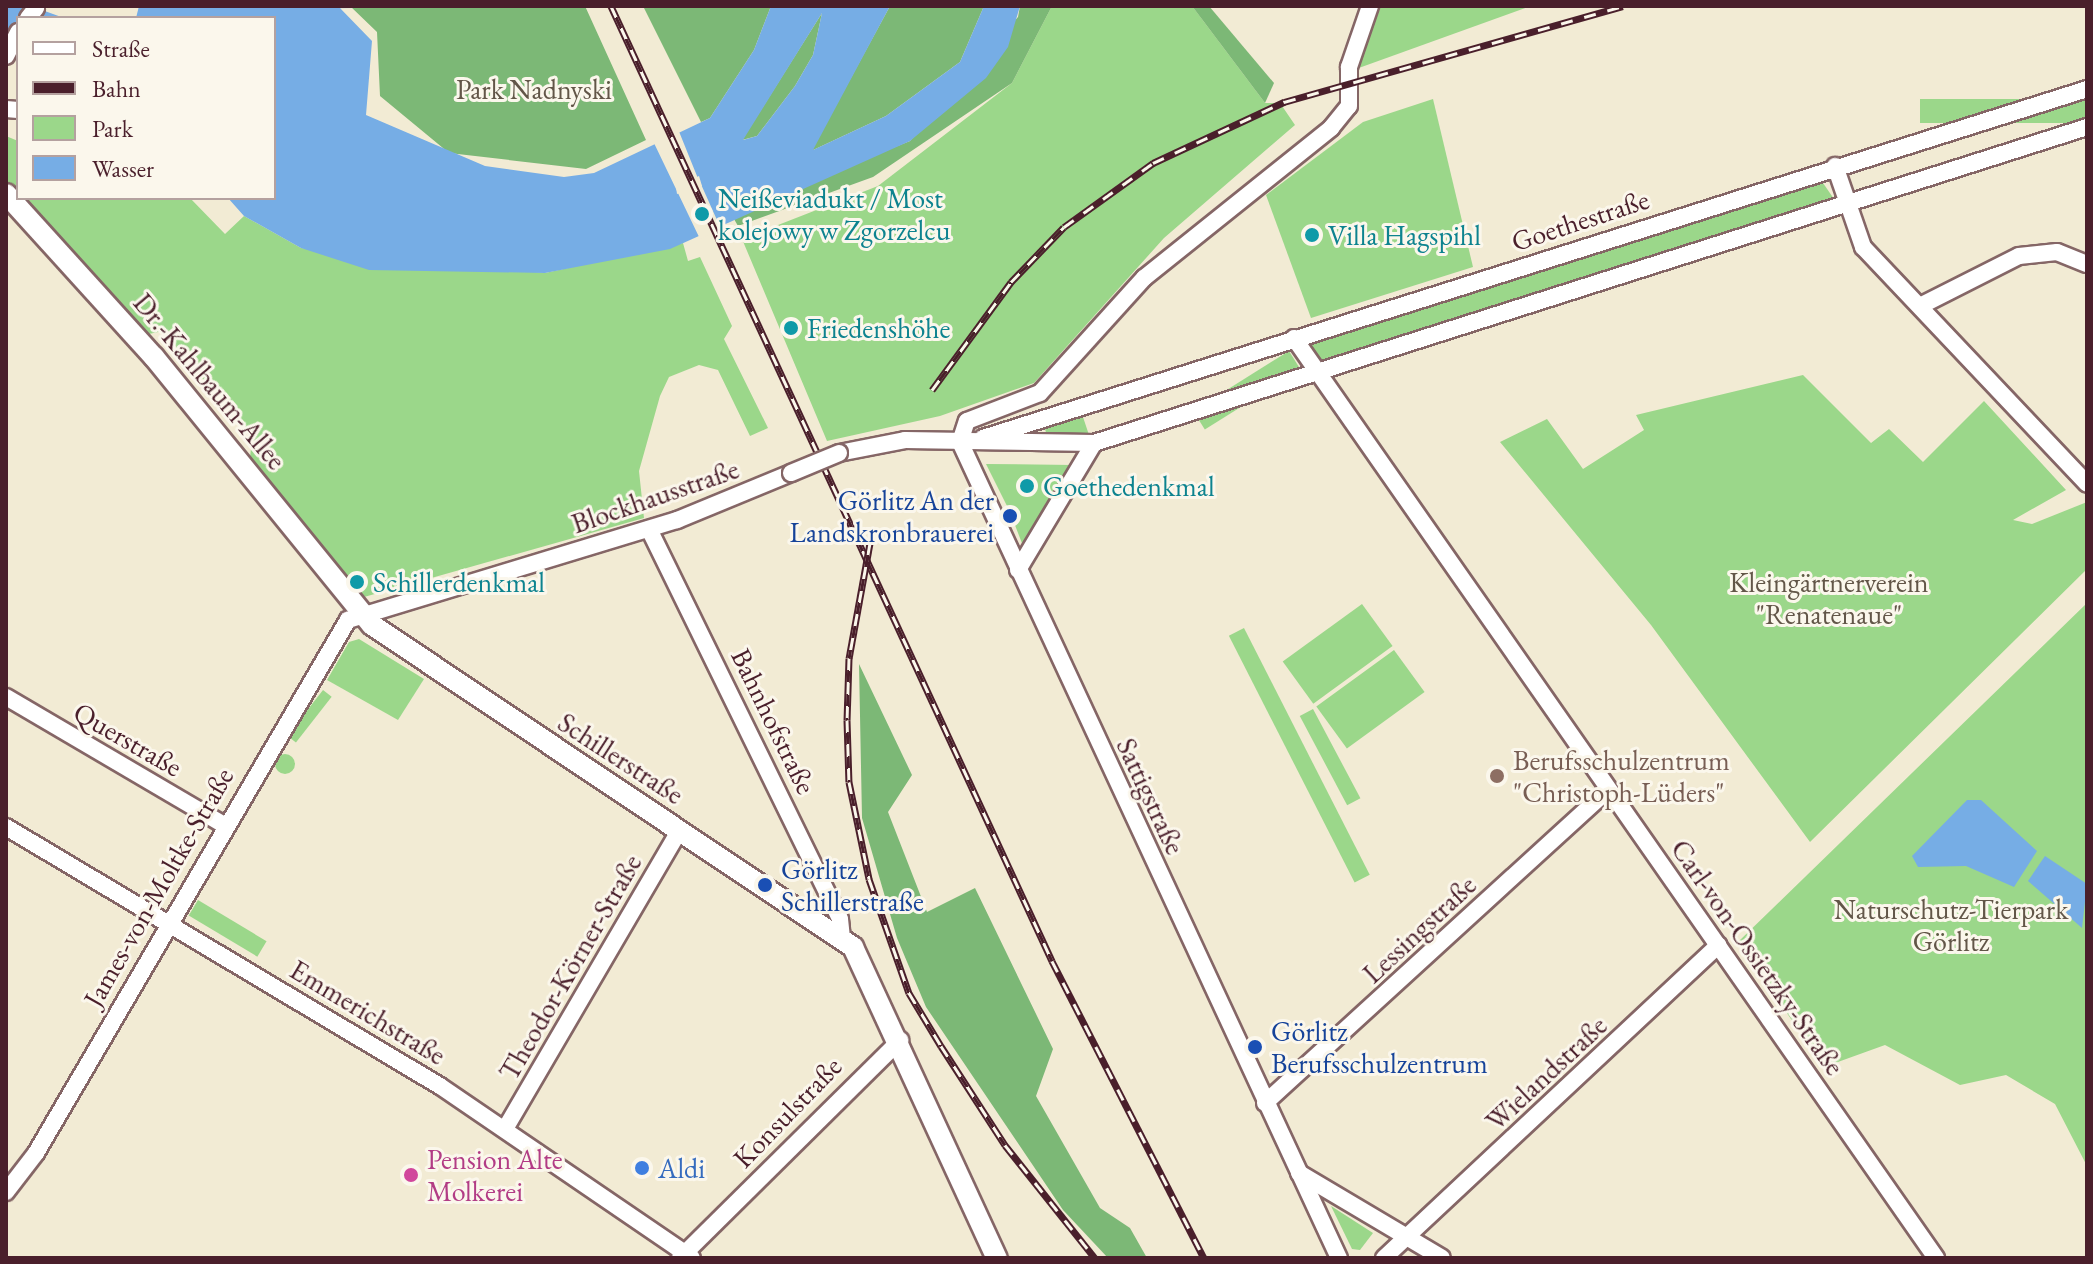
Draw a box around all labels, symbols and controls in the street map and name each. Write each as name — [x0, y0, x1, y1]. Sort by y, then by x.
legend — [16, 16, 276, 200]
text: Straße — [92, 33, 150, 64]
park label: Park Nadnyski — [456, 72, 612, 106]
text: Bahn — [92, 73, 141, 104]
text: Park — [92, 113, 133, 144]
text: Wasser — [92, 153, 154, 184]
place label: Neißeviadukt / Most kolejowy w Zgorzelcu — [718, 181, 950, 247]
street label: Goethestraße — [1507, 182, 1653, 258]
marker: Neißeviadukt / Most kolejowy w Zgorzelcu — [693, 205, 711, 223]
place label: Villa Hagspihl — [1328, 218, 1481, 252]
marker: Villa Hagspihl — [1303, 226, 1321, 244]
street label: Dr.-Kahlbaum-Allee — [127, 286, 293, 476]
place label: Friedenshöhe — [807, 311, 950, 345]
marker: Friedenshöhe — [782, 319, 800, 337]
street label: Blockhausstraße — [567, 452, 743, 540]
place label: Goethedenkmal — [1043, 469, 1215, 503]
marker: Goethedenkmal — [1018, 477, 1036, 495]
place label: Görlitz An der Landskronbrauerei — [790, 483, 994, 549]
marker: Görlitz An der Landskronbrauerei — [1001, 507, 1019, 525]
place label: Schillerdenkmal — [373, 565, 545, 599]
park label: Kleingärtnerverein "Renatenaue" — [1729, 565, 1929, 631]
marker: Schillerdenkmal — [348, 573, 366, 591]
street label: Bahnhofstraße — [724, 643, 824, 799]
street label: Querstraße — [68, 695, 188, 783]
street label: Schillerstraße — [552, 705, 690, 811]
street label: Sattigstraße — [1110, 733, 1192, 859]
place label: Berufsschulzentrum "Christoph-Lüders" — [1513, 743, 1730, 809]
street label: James-von-Moltke-Straße — [76, 761, 240, 1013]
marker: Berufsschulzentrum "Christoph-Lüders" — [1488, 767, 1506, 785]
street label: Carl-von-Ossietzky-Straße — [1664, 833, 1852, 1081]
street label: Theodor-Körner-Straße — [492, 848, 648, 1086]
place label: Görlitz Schillerstraße — [781, 852, 924, 918]
street label: Lessingstraße — [1355, 868, 1483, 990]
marker: Görlitz Schillerstraße — [756, 876, 774, 894]
park label: Naturschutz-Tierpark Görlitz — [1834, 892, 2068, 958]
street label: Emmerichstraße — [284, 952, 452, 1072]
street label: Wielandstraße — [1479, 1009, 1613, 1137]
place label: Görlitz Berufsschulzentrum — [1271, 1014, 1488, 1080]
marker: Görlitz Berufsschulzentrum — [1246, 1038, 1264, 1056]
street label: Konsulstraße — [726, 1049, 848, 1175]
place label: Pension Alte Molkerei — [427, 1142, 563, 1208]
place label: Aldi — [658, 1151, 705, 1185]
marker: Aldi — [633, 1159, 651, 1177]
marker: Pension Alte Molkerei — [402, 1166, 420, 1184]

